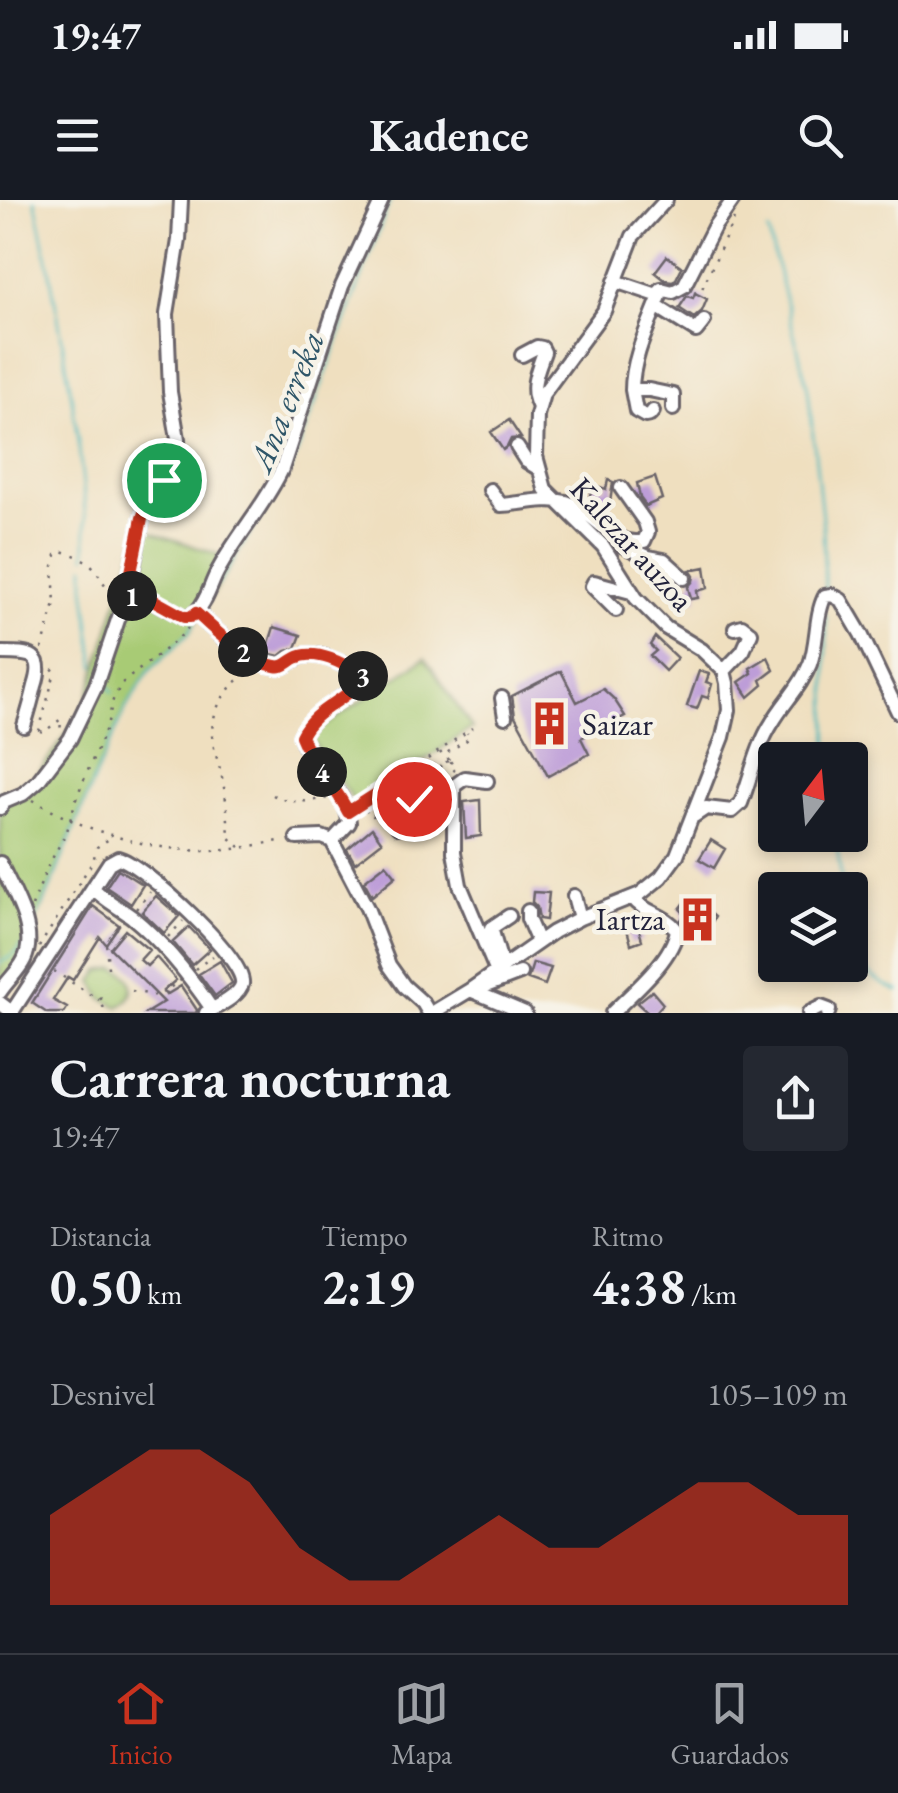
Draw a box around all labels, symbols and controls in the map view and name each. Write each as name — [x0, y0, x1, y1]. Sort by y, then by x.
text: 19:47 — [50, 11, 141, 60]
text: Kadence — [369, 106, 529, 164]
icon: menu — [50, 108, 105, 163]
icon: search — [793, 108, 848, 163]
water label: Ana erreka — [236, 324, 334, 480]
pin — [122, 438, 207, 523]
icon: arrive — [137, 453, 192, 508]
street label: Kalezar auzoa — [561, 468, 703, 620]
pin: 1 — [107, 571, 157, 621]
text: 1 — [125, 578, 139, 614]
pin: 2 — [218, 627, 268, 677]
text: 2 — [236, 634, 250, 670]
pin: 3 — [338, 651, 388, 701]
text: 3 — [356, 658, 370, 694]
building icon: Saizar — [525, 700, 573, 748]
place label: Saizar — [582, 703, 653, 745]
north arrow — [758, 742, 868, 852]
map controls — [758, 742, 868, 982]
pin: 4 — [297, 747, 347, 797]
text: 4 — [315, 754, 329, 790]
pin — [372, 757, 457, 842]
icon: check — [387, 772, 442, 827]
button: layers — [758, 872, 868, 982]
building icon: Iartza — [674, 895, 722, 943]
place label: Iartza — [596, 898, 665, 940]
text: Carrera nocturna — [50, 1042, 450, 1113]
button: share — [743, 1046, 848, 1151]
text: 19:47 — [50, 1115, 119, 1157]
text: Distancia — [50, 1218, 151, 1254]
text: Tiempo — [321, 1218, 408, 1254]
text: Ritmo — [592, 1218, 663, 1254]
text: 0.50 — [50, 1254, 142, 1319]
text: 2:19 — [321, 1254, 414, 1319]
text: 4:38 — [592, 1254, 685, 1319]
text: km — [142, 1276, 182, 1312]
text: /km — [685, 1276, 737, 1312]
text: Desnivel — [50, 1373, 155, 1415]
text: 105–109 m — [707, 1373, 848, 1415]
tab: Inicio — [109, 1676, 173, 1772]
tab: Mapa — [391, 1676, 452, 1772]
tab: Guardados — [671, 1676, 789, 1772]

